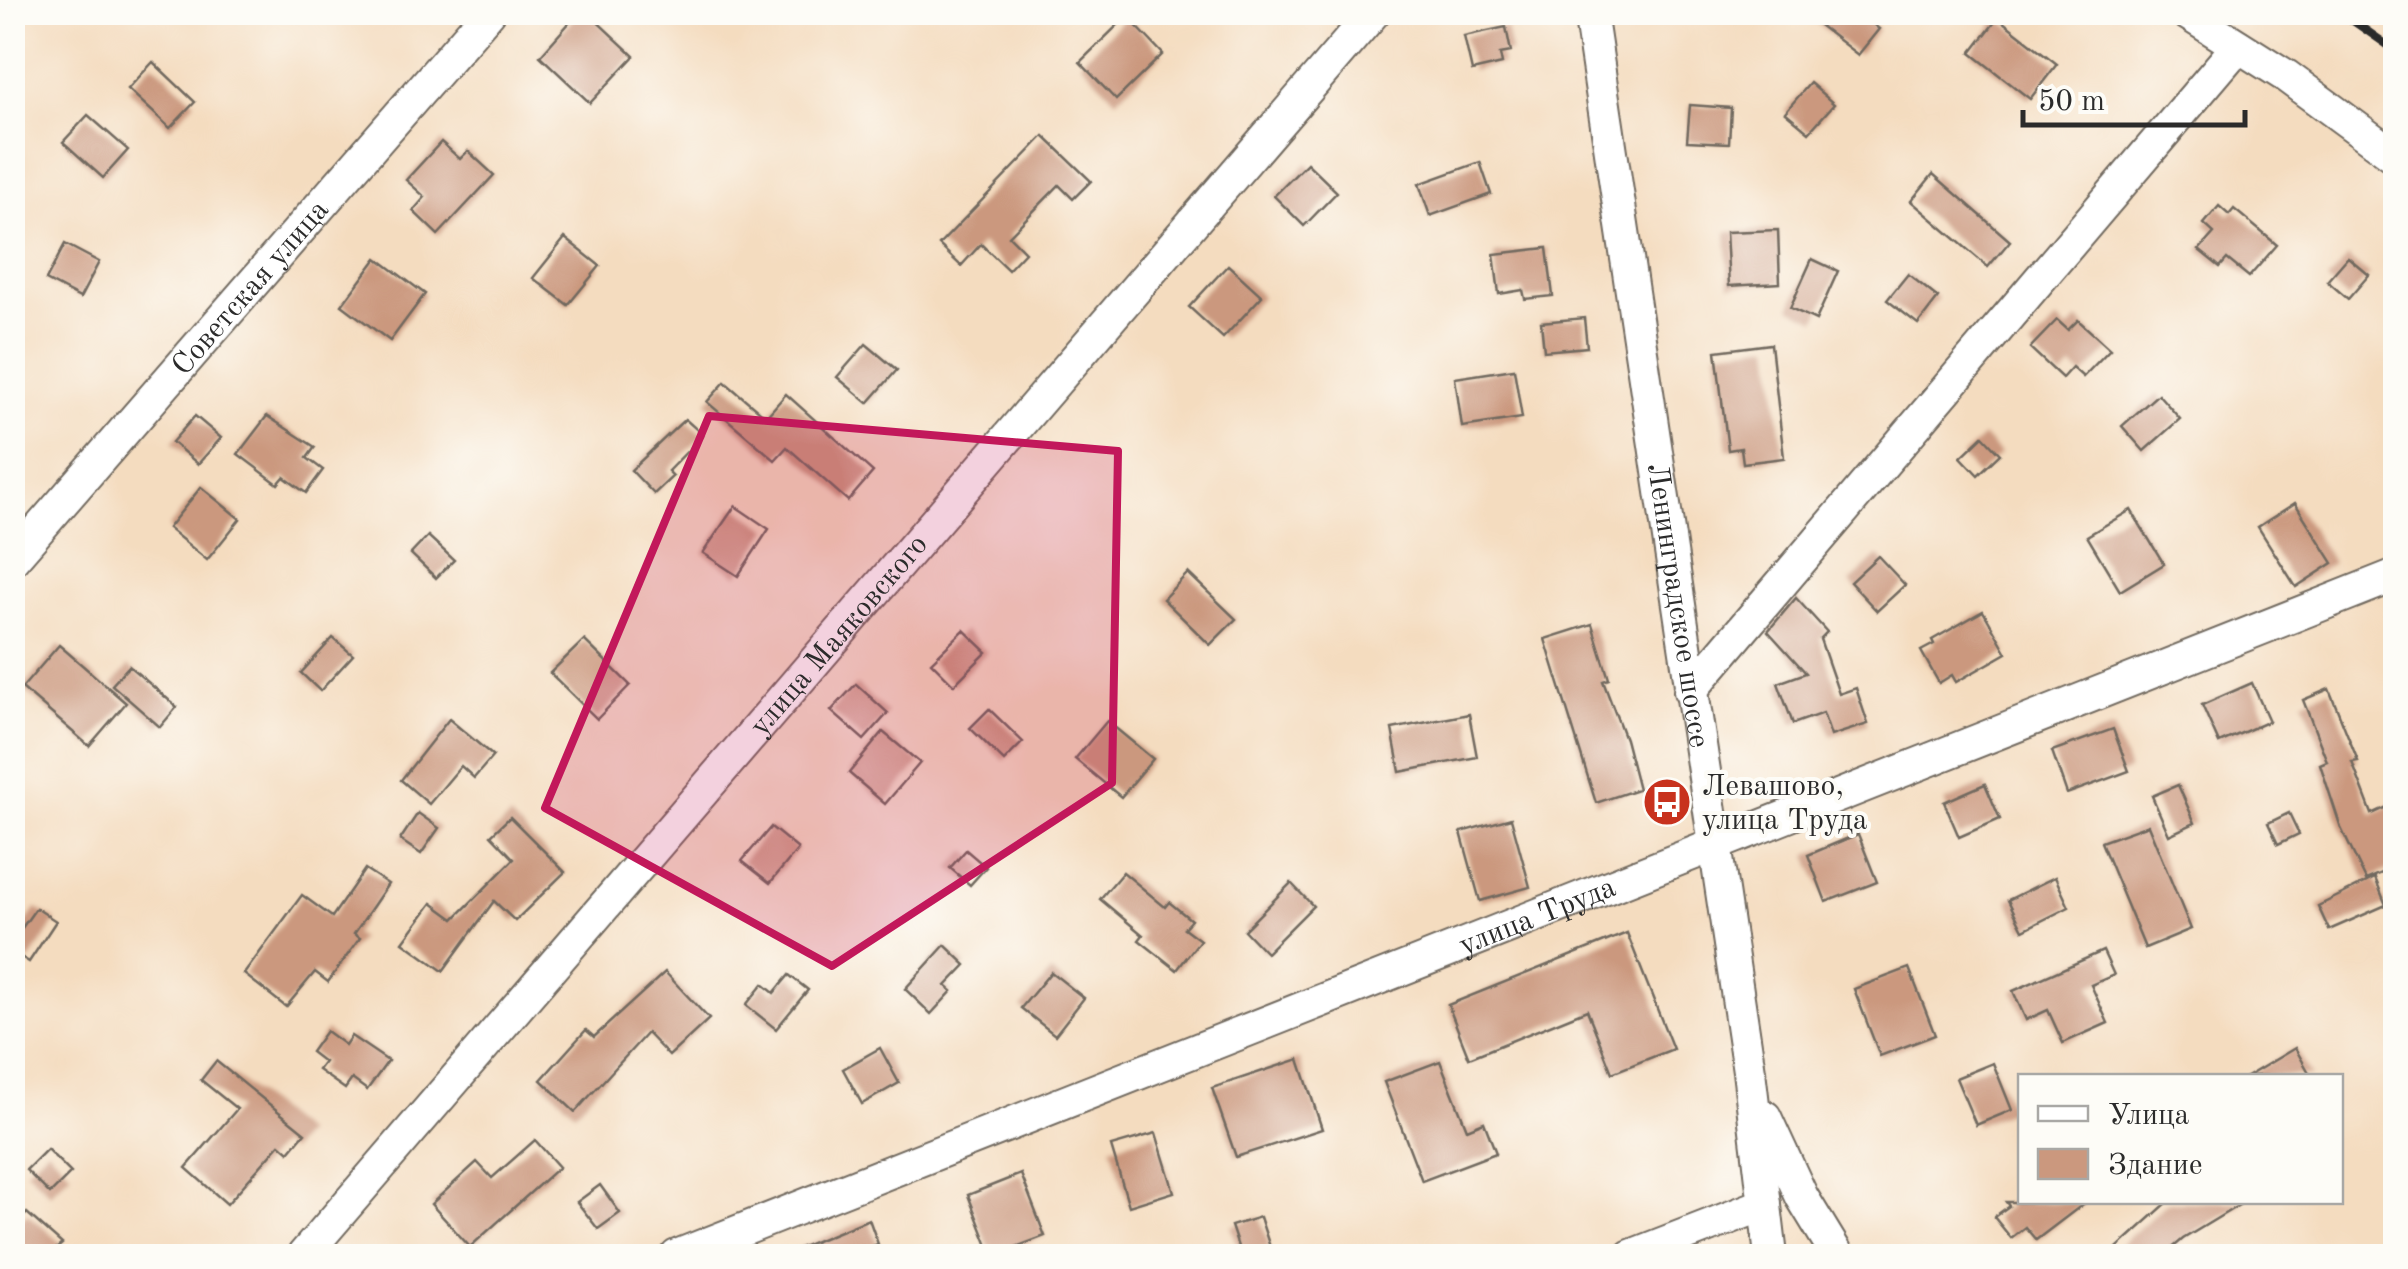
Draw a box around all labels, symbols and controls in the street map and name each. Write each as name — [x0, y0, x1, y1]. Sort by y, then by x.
scale bar — [2023, 65, 2246, 127]
text: 50 m — [2038, 87, 2105, 117]
street label: Советская улица — [167, 195, 335, 382]
street label: Ленинградское шоссе — [1641, 461, 1713, 750]
street label: улица Маяковского — [745, 530, 934, 742]
place label: Левашово, улица Труда — [1702, 772, 1868, 836]
bus stop icon: Левашово, улица Труда — [1641, 776, 1693, 828]
street label: улица Труда — [1455, 873, 1620, 962]
legend — [2018, 1074, 2343, 1204]
text: Улица — [2108, 1101, 2190, 1131]
text: Здание — [2108, 1151, 2203, 1181]

